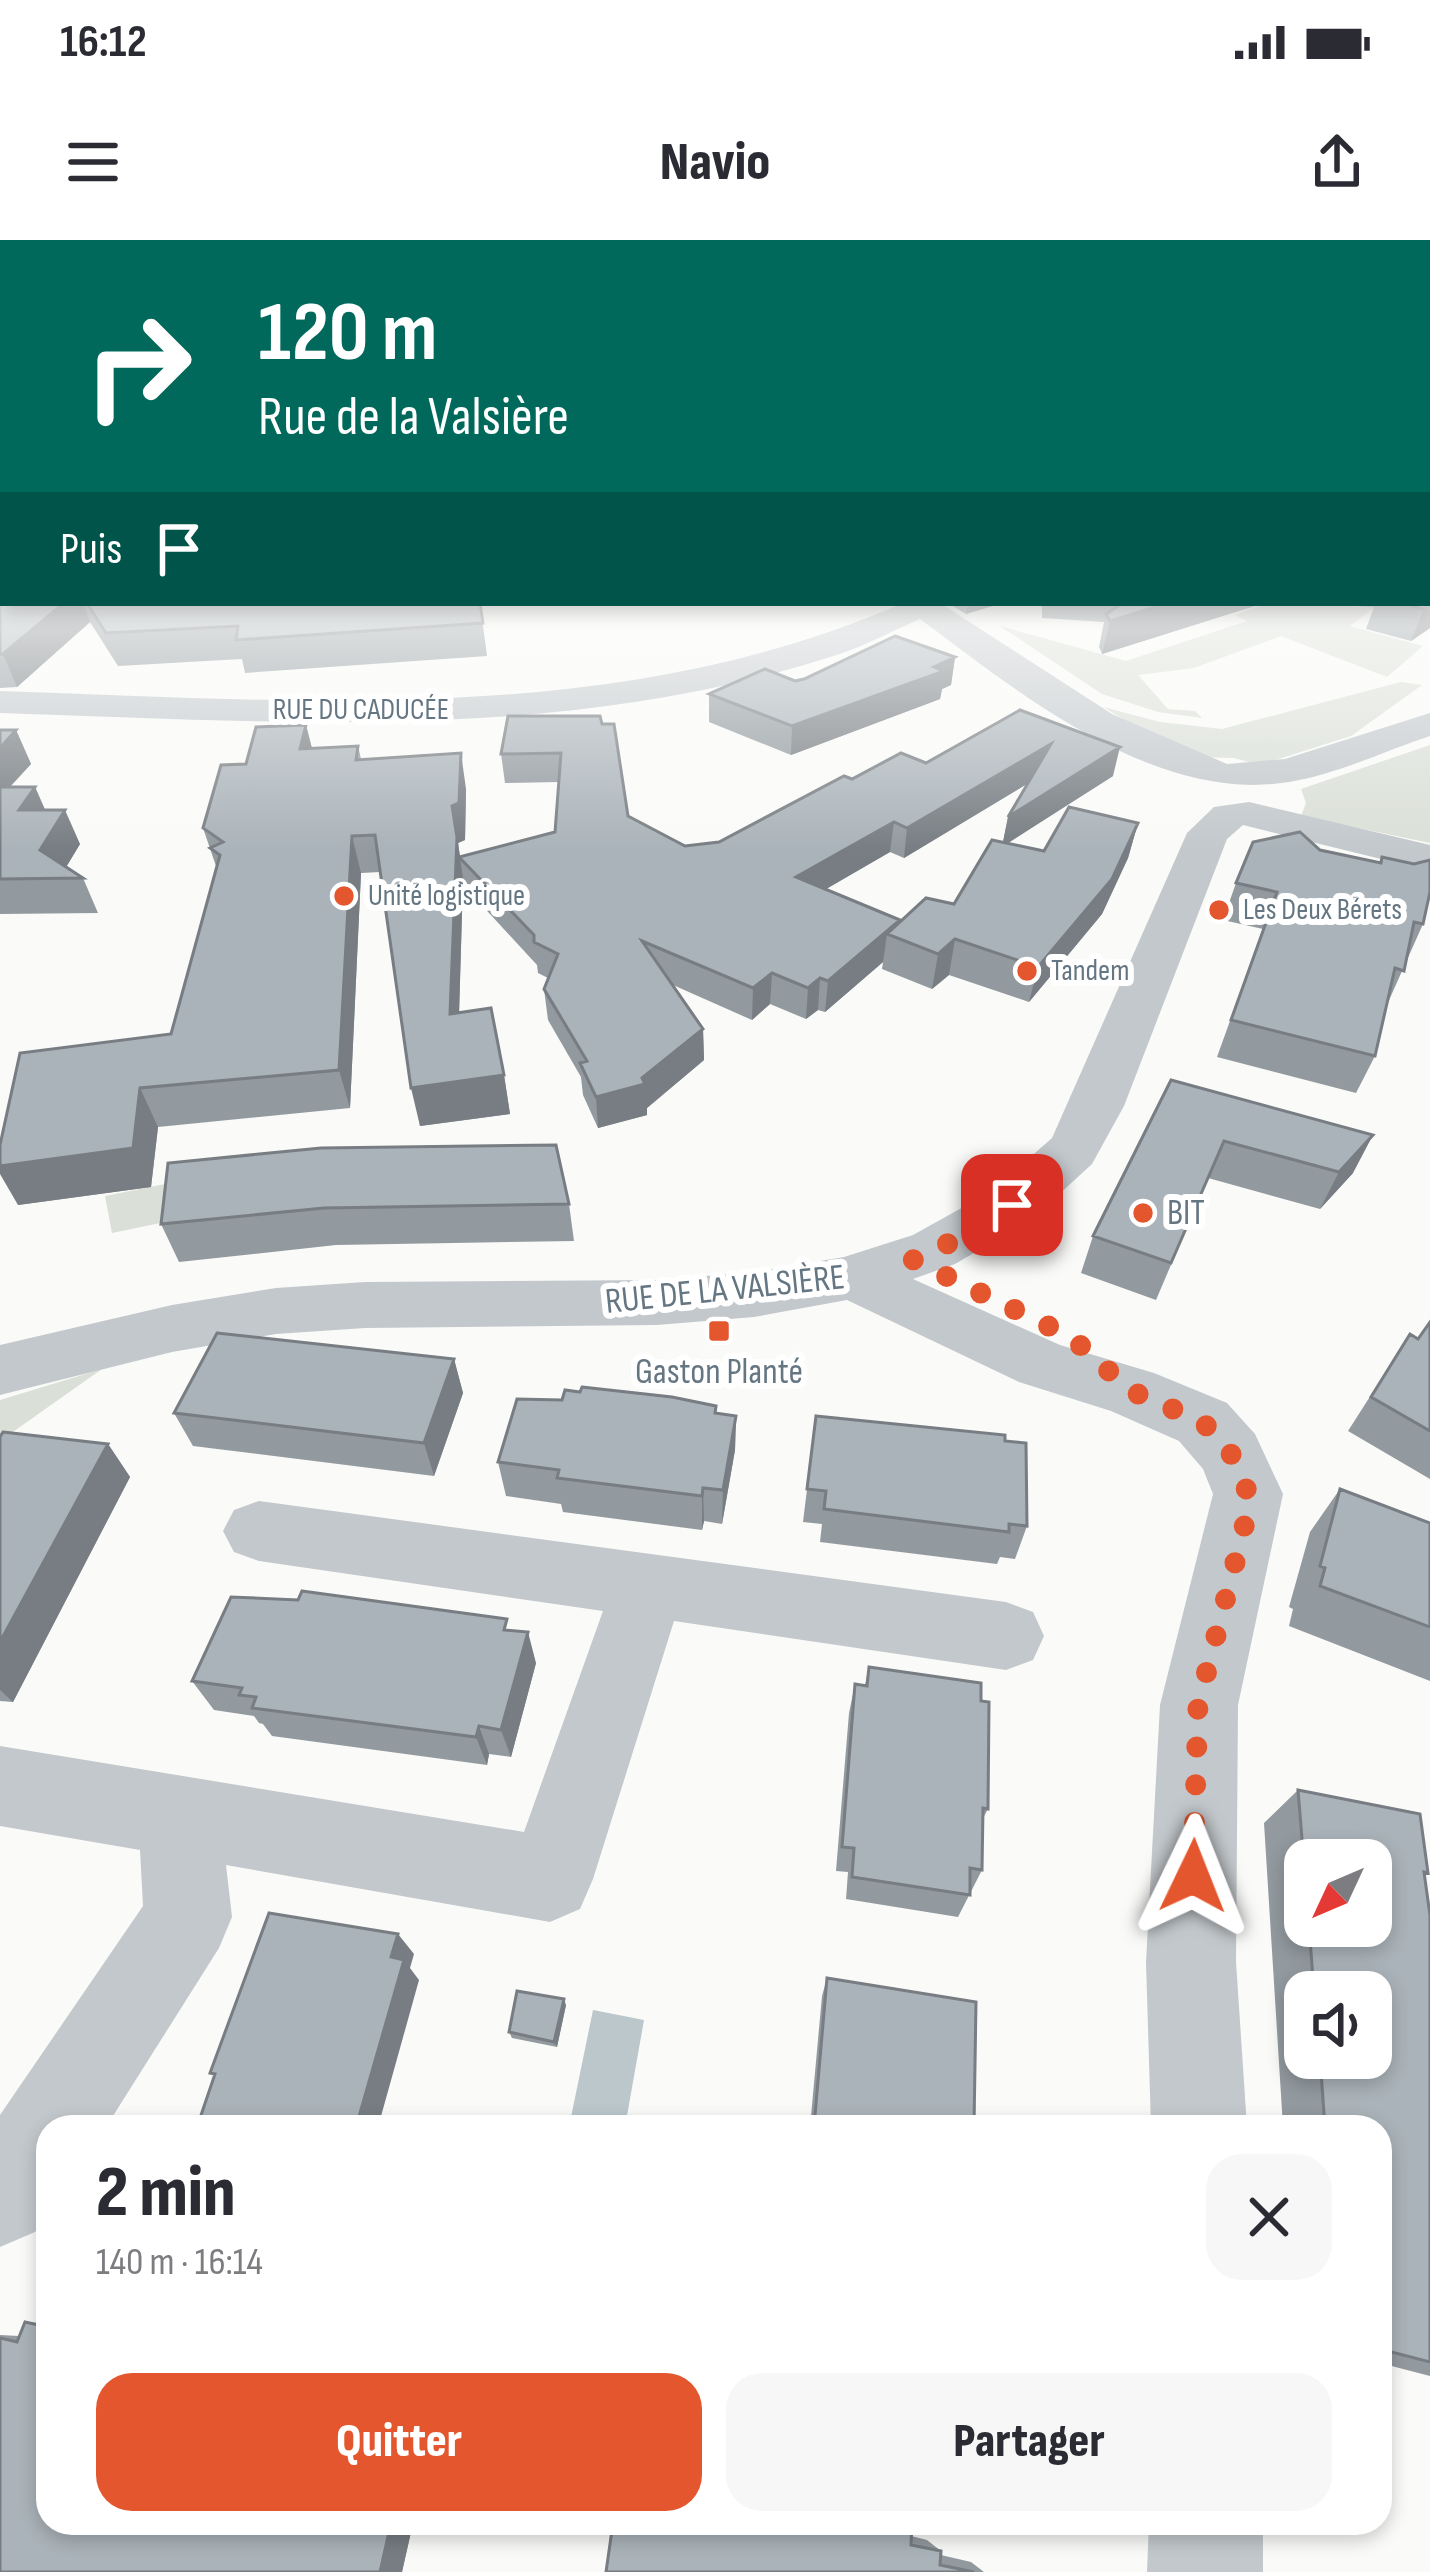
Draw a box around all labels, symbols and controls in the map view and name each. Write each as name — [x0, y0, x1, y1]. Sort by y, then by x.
text: 16:12 — [60, 15, 147, 70]
icon: menu — [60, 129, 126, 195]
icon: share — [1304, 129, 1370, 195]
text: Navio — [660, 130, 770, 195]
text: 120 m — [258, 283, 437, 384]
icon: right — [60, 288, 216, 444]
text: Rue de la Valsière — [258, 385, 569, 450]
icon: arrive — [146, 516, 212, 582]
text: Puis — [60, 522, 122, 577]
street label: RUE DU CADUCÉE — [273, 692, 449, 728]
place label: Unité logistique — [368, 878, 525, 914]
marker: Unité logistique — [331, 883, 357, 909]
place label: Les Deux Bérets — [1243, 892, 1402, 928]
marker: Les Deux Bérets — [1206, 897, 1232, 923]
place label: Tandem — [1051, 953, 1129, 989]
marker: Tandem — [1014, 958, 1040, 984]
pin — [961, 1154, 1063, 1256]
icon: arrive — [979, 1172, 1045, 1238]
place label: BIT — [1167, 1192, 1205, 1235]
marker: BIT — [1130, 1200, 1156, 1226]
street label: RUE DE LA VALSIÈRE — [603, 1256, 847, 1324]
marker: Gaston Planté — [706, 1318, 732, 1344]
place label: Gaston Planté — [635, 1351, 803, 1394]
position arrow — [1130, 1813, 1256, 1939]
north arrow — [1284, 1839, 1392, 1947]
map controls — [1284, 1839, 1392, 2079]
button: sound — [1284, 1971, 1392, 2079]
text: 2 min — [96, 2150, 236, 2237]
button: close — [1206, 2154, 1332, 2280]
text: 140 m · 16:14 — [96, 2239, 263, 2286]
button: Quitter — [96, 2373, 702, 2511]
button: Partager — [726, 2373, 1332, 2511]

